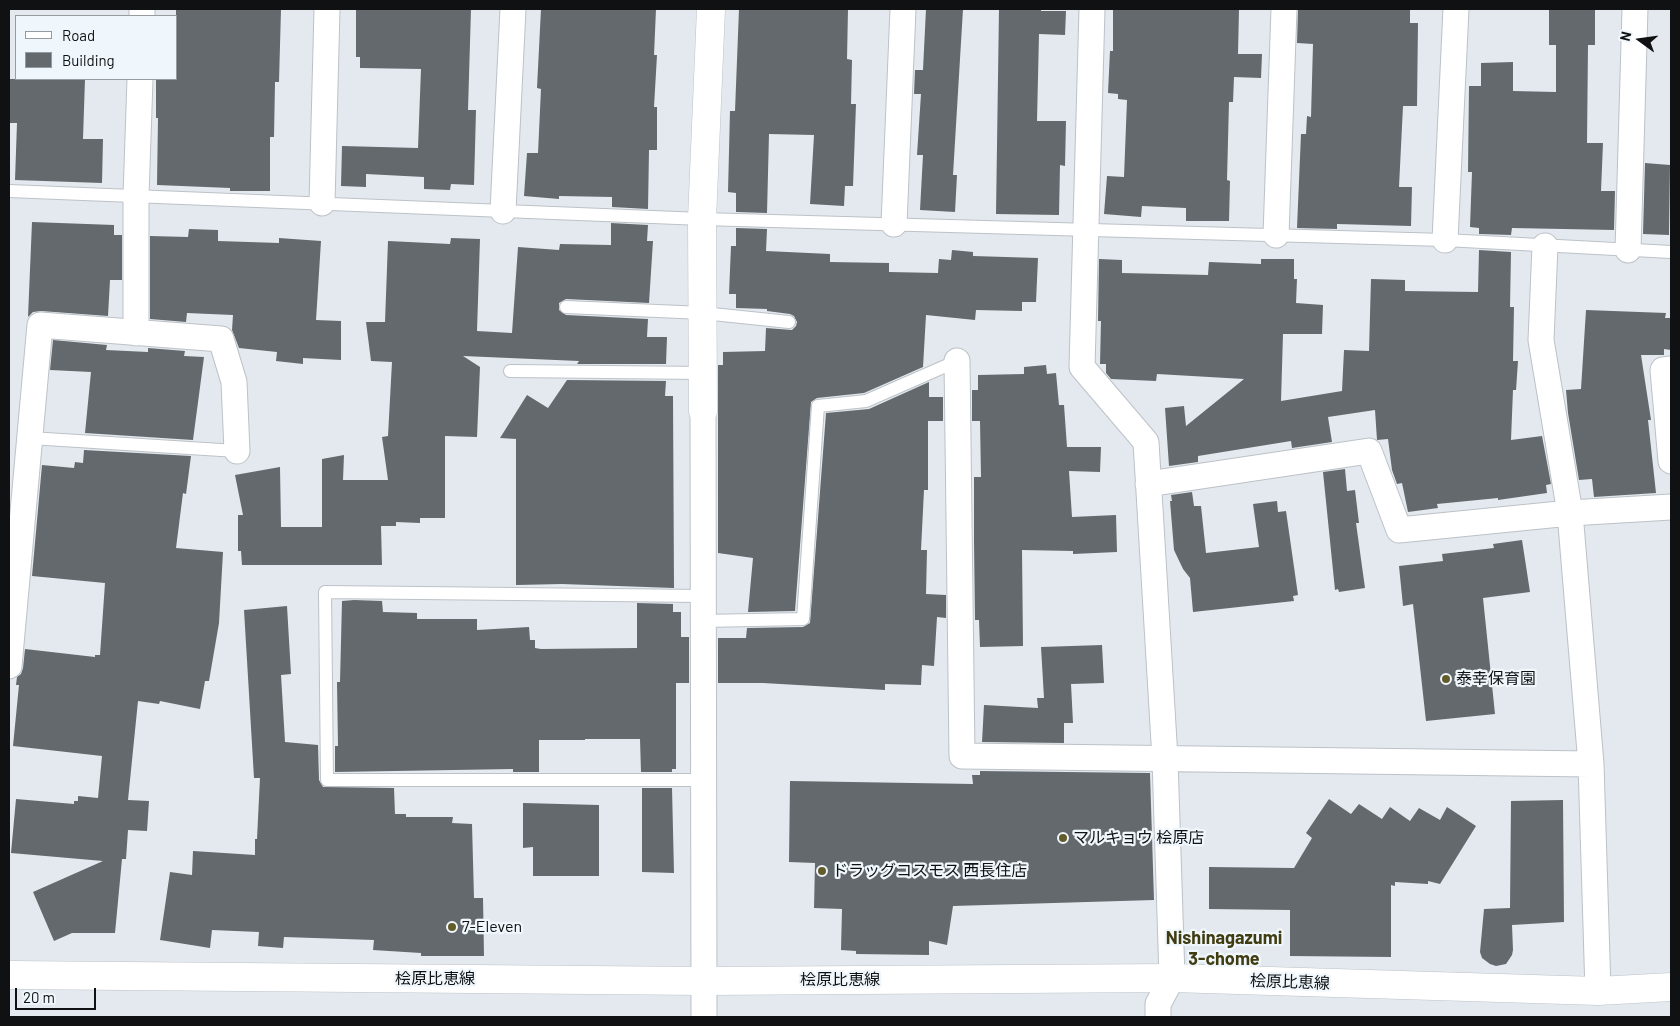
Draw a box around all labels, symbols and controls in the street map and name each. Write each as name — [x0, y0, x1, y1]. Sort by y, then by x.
legend — [15, 15, 178, 80]
north arrow — [1615, 15, 1665, 65]
text: Road — [62, 26, 95, 44]
text: N — [1616, 30, 1634, 43]
text: Building — [62, 51, 115, 69]
place label: 泰幸保育園 — [1456, 669, 1536, 689]
marker: 泰幸保育園 — [1440, 673, 1452, 685]
place label: マルキョウ 桧原店 — [1073, 828, 1204, 848]
marker: マルキョウ 桧原店 — [1057, 832, 1069, 844]
place label: ドラッグコスモス 西長住店 — [832, 861, 1027, 881]
marker: ドラッグコスモス 西長住店 — [816, 865, 828, 877]
place label: 7-Eleven — [462, 917, 522, 937]
marker: 7-Eleven — [446, 921, 458, 933]
district label: Nishinagazumi 3-chome — [1166, 927, 1282, 970]
street label: 桧原比恵線 — [395, 969, 475, 989]
street label: 桧原比恵線 — [800, 970, 880, 990]
street label: 桧原比恵線 — [1250, 971, 1330, 993]
scale bar — [18, 978, 99, 1010]
text: 20 m — [23, 988, 55, 1006]

